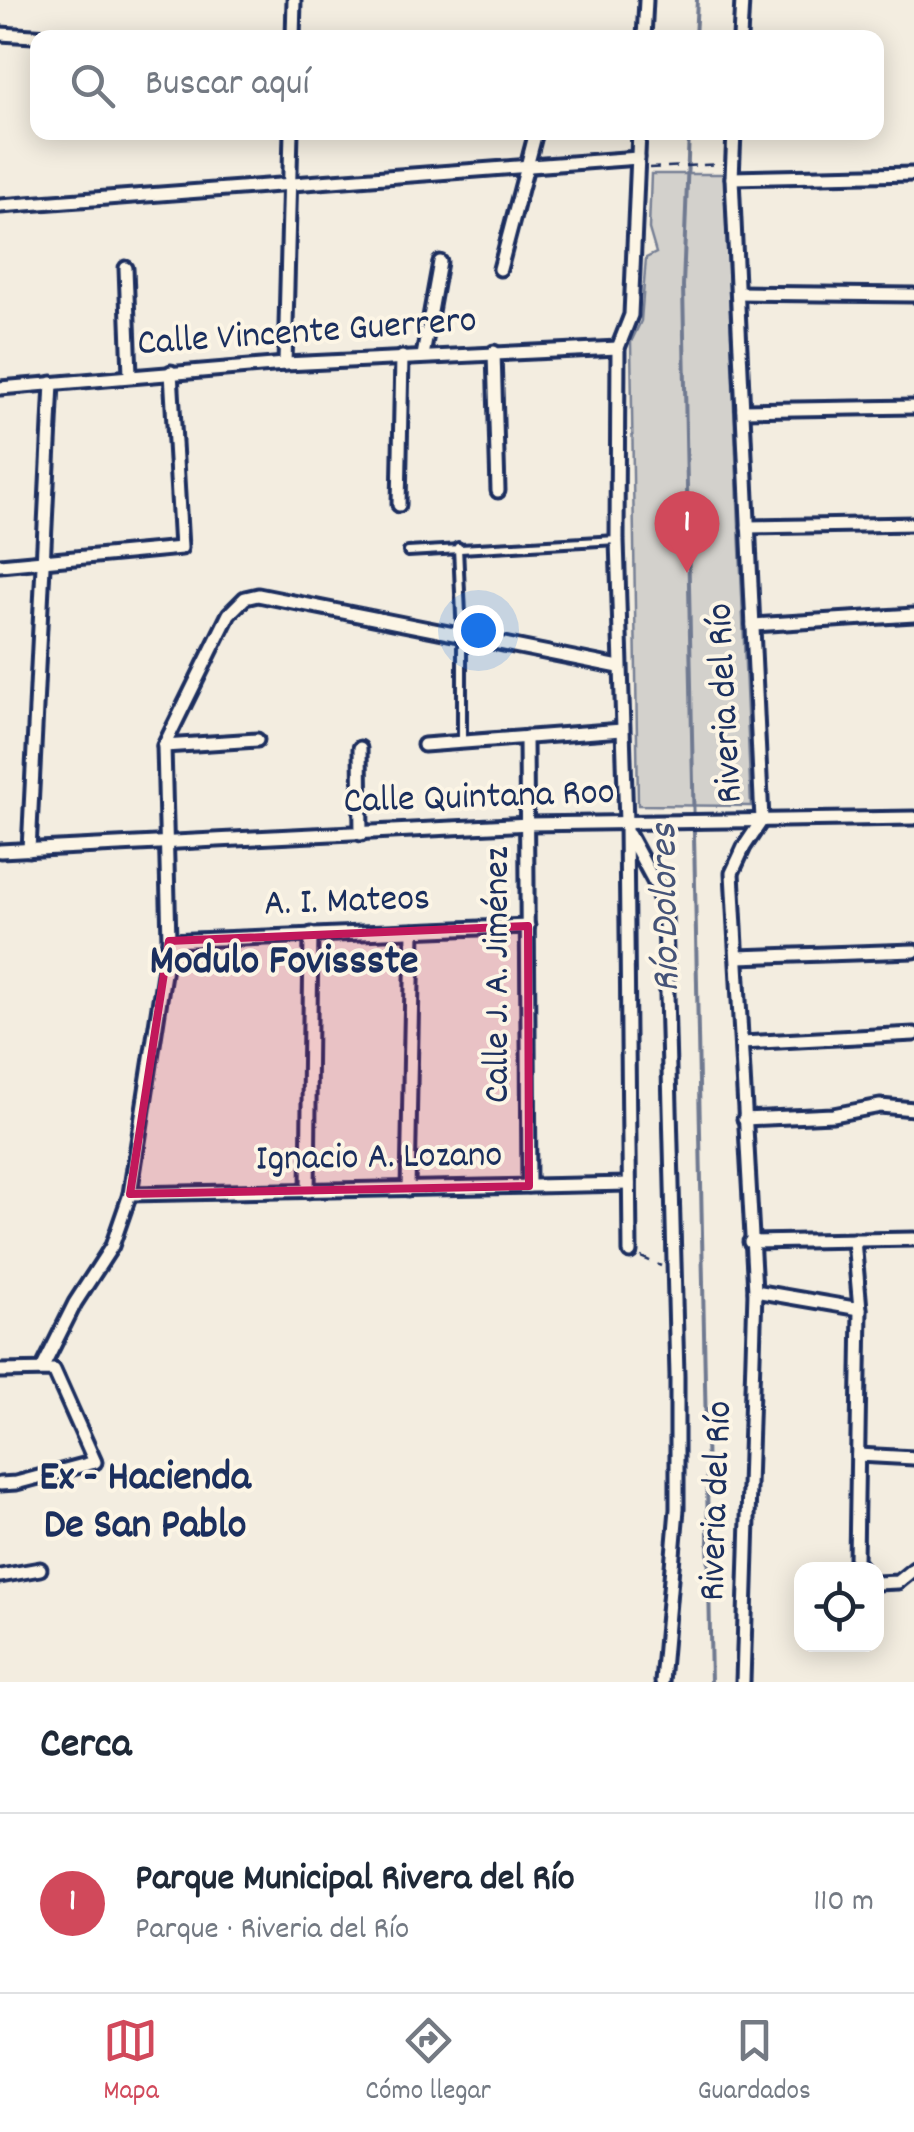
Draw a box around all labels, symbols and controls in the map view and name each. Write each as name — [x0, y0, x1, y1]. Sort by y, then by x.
search box — [30, 30, 884, 140]
icon: search — [65, 58, 120, 113]
text: Buscar aquí — [145, 58, 309, 113]
street label: Calle Vincente Guerrero — [135, 295, 479, 373]
pin: 1 — [654, 490, 720, 573]
street label: Riveria del Río — [694, 602, 760, 804]
your location — [453, 605, 504, 656]
street label: Calle Quintana Roo — [342, 767, 616, 831]
water label: Río Dolores — [638, 822, 698, 993]
street label: Calle J. A. Jiménez — [472, 847, 527, 1103]
street label: A. I. Mateos — [263, 873, 431, 933]
district label: Modulo Fovissste — [149, 934, 419, 994]
street label: Ignacio A. Lozano — [255, 1129, 503, 1189]
street label: Riveria del Río — [687, 1400, 749, 1602]
district label: Ex - Hacienda De San Pablo — [39, 1450, 252, 1558]
map controls — [794, 1562, 884, 1652]
button: locate — [794, 1562, 884, 1652]
text: Cerca — [40, 1717, 131, 1777]
text: Parque Municipal Rivera del Río — [135, 1853, 575, 1908]
text: 1 — [69, 1880, 76, 1926]
text: 110 m — [813, 1880, 874, 1926]
text: Parque · Riveria del Río — [135, 1908, 409, 1954]
tab: Mapa — [103, 2013, 159, 2113]
tab: Cómo llegar — [365, 2013, 491, 2113]
tab: Guardados — [697, 2013, 811, 2113]

